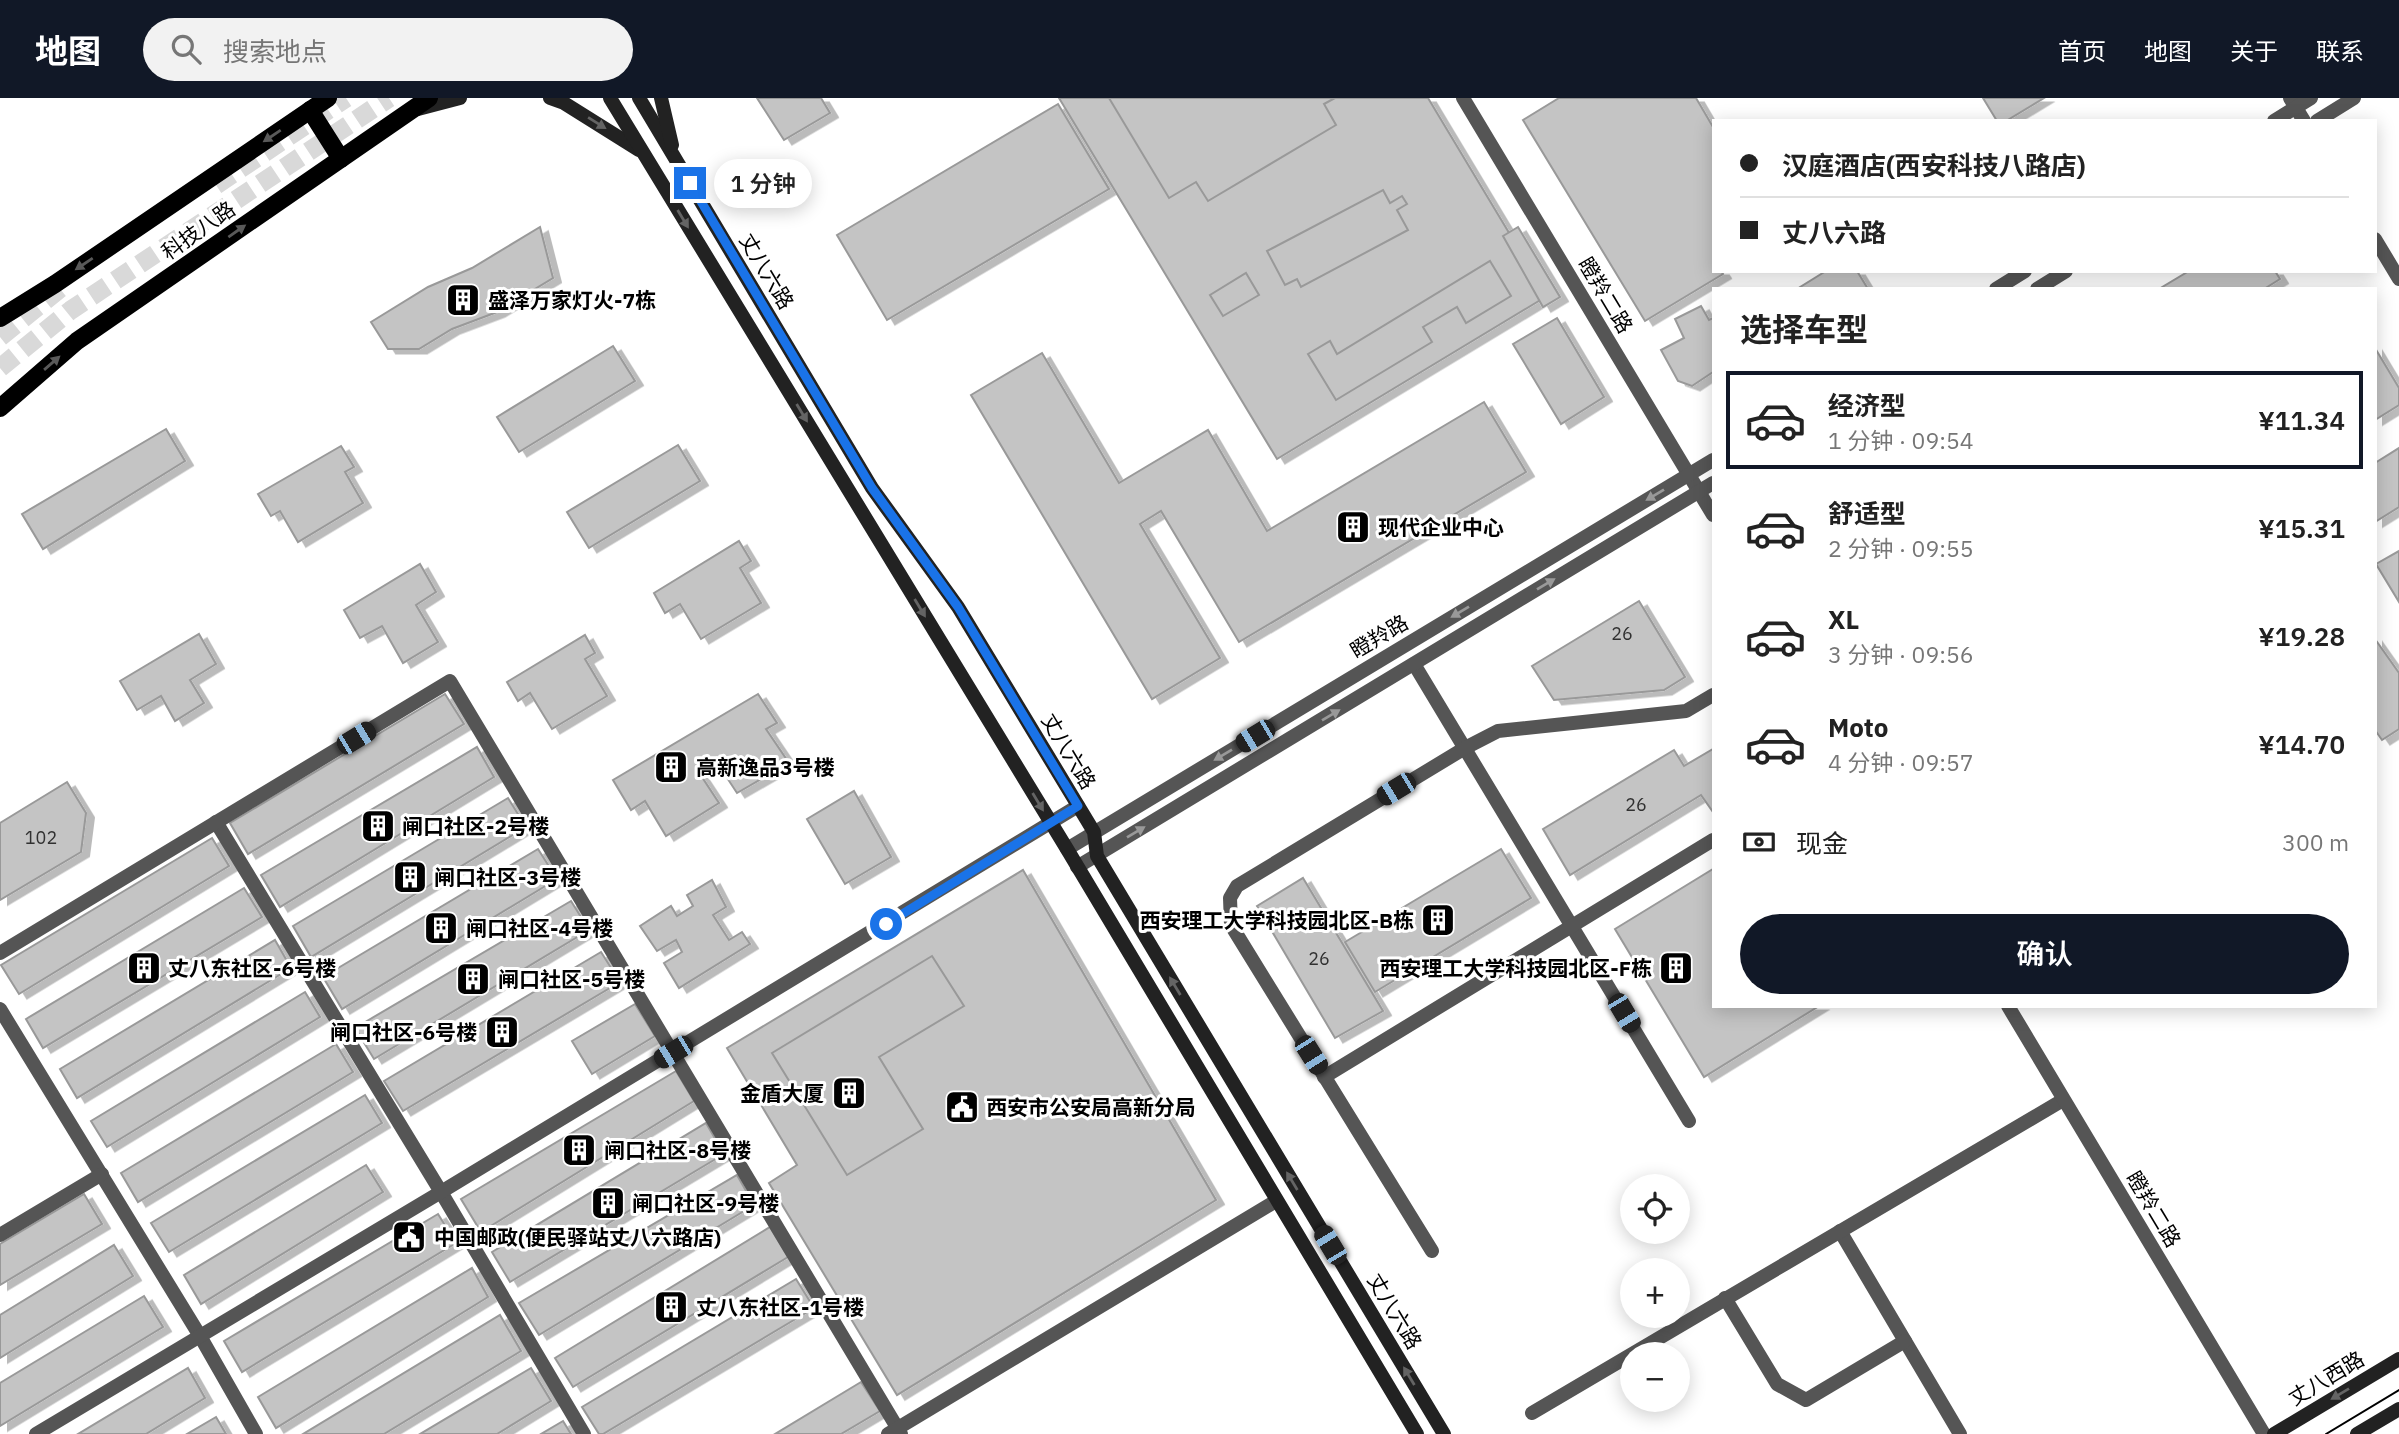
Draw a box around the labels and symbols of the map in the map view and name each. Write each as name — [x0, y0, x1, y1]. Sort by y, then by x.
one-way arrow — [587, 117, 606, 130]
one-way arrow — [262, 130, 282, 143]
callout: 1 分钟 — [714, 158, 812, 208]
route end — [674, 167, 706, 199]
street label: 科技八路 — [156, 194, 240, 266]
one-way arrow — [677, 210, 690, 229]
one-way arrow — [228, 224, 246, 238]
street label: 丈八六路 — [733, 228, 801, 314]
street label: 瞪羚二路 — [1572, 252, 1640, 338]
one-way arrow — [74, 258, 94, 271]
building icon: 盛泽万家灯火-7栋 — [444, 281, 482, 319]
place label: 盛泽万家灯火-7栋 — [488, 286, 656, 314]
one-way arrow — [43, 356, 60, 371]
one-way arrow — [795, 404, 808, 423]
one-way arrow — [1645, 489, 1664, 501]
building icon: 现代企业中心 — [1334, 508, 1372, 546]
place label: 现代企业中心 — [1378, 513, 1504, 541]
one-way arrow — [1537, 578, 1556, 591]
one-way arrow — [913, 598, 926, 617]
one-way arrow — [1450, 606, 1469, 619]
street label: 瞪羚路 — [1345, 608, 1413, 664]
house number: 26 — [1611, 622, 1633, 645]
street label: 丈八六路 — [1035, 708, 1103, 794]
one-way arrow — [1321, 708, 1340, 721]
car — [1232, 716, 1279, 756]
car — [333, 718, 380, 758]
building icon: 高新逸品3号楼 — [652, 748, 690, 786]
one-way arrow — [1214, 749, 1233, 761]
place label: 高新逸品3号楼 — [696, 753, 835, 781]
car — [1373, 769, 1420, 809]
one-way arrow — [1032, 793, 1044, 812]
house number: 26 — [1625, 793, 1647, 816]
building icon: 闸口社区-2号楼 — [359, 807, 397, 845]
place label: 闸口社区-2号楼 — [402, 812, 549, 840]
house number: 102 — [25, 826, 57, 849]
one-way arrow — [1126, 826, 1146, 839]
building icon: 闸口社区-3号楼 — [391, 858, 429, 896]
place label: 闸口社区-3号楼 — [434, 863, 581, 891]
building icon: 西安理工大学科技园北区-B栋 — [1419, 901, 1457, 939]
place label: 西安理工大学科技园北区-B栋 — [1140, 906, 1414, 934]
route start — [870, 908, 902, 940]
building icon: 闸口社区-4号楼 — [422, 909, 460, 947]
place label: 闸口社区-4号楼 — [466, 914, 613, 942]
house number: 26 — [1308, 947, 1330, 970]
building icon: 丈八东社区-6号楼 — [125, 949, 163, 987]
building icon: 西安理工大学科技园北区-F栋 — [1657, 949, 1695, 987]
place label: 丈八东社区-6号楼 — [168, 954, 336, 982]
place label: 西安理工大学科技园北区-F栋 — [1379, 954, 1652, 982]
building icon: 闸口社区-5号楼 — [454, 960, 492, 998]
place label: 闸口社区-5号楼 — [498, 965, 645, 993]
one-way arrow — [1168, 976, 1181, 995]
car — [1605, 990, 1644, 1036]
building icon: 闸口社区-6号楼 — [483, 1013, 521, 1051]
place label: 闸口社区-6号楼 — [330, 1018, 477, 1046]
car — [650, 1032, 697, 1072]
car — [1291, 1032, 1332, 1078]
building icon: 金盾大厦 — [830, 1074, 868, 1112]
place label: 金盾大厦 — [740, 1079, 824, 1107]
public building icon: 西安市公安局高新分局 — [943, 1088, 981, 1126]
place label: 西安市公安局高新分局 — [986, 1093, 1196, 1121]
building icon: 闸口社区-8号楼 — [560, 1131, 598, 1169]
place label: 闸口社区-8号楼 — [604, 1136, 751, 1164]
street label: 瞪羚二路 — [2120, 1166, 2188, 1252]
one-way arrow — [1286, 1171, 1298, 1190]
building icon: 闸口社区-9号楼 — [589, 1184, 627, 1222]
place label: 闸口社区-9号楼 — [632, 1189, 779, 1217]
public building icon: 中国邮政(便民驿站丈八六路店) — [390, 1218, 428, 1256]
car — [1311, 1222, 1350, 1268]
place label: 中国邮政(便民驿站丈八六路店) — [434, 1223, 721, 1251]
street label: 丈八六路 — [1361, 1268, 1429, 1354]
building icon: 丈八东社区-1号楼 — [652, 1288, 690, 1326]
place label: 丈八东社区-1号楼 — [696, 1293, 864, 1321]
street label: 丈八西路 — [2283, 1344, 2369, 1412]
one-way arrow — [1403, 1366, 1415, 1385]
one-way arrow — [2331, 1388, 2350, 1400]

